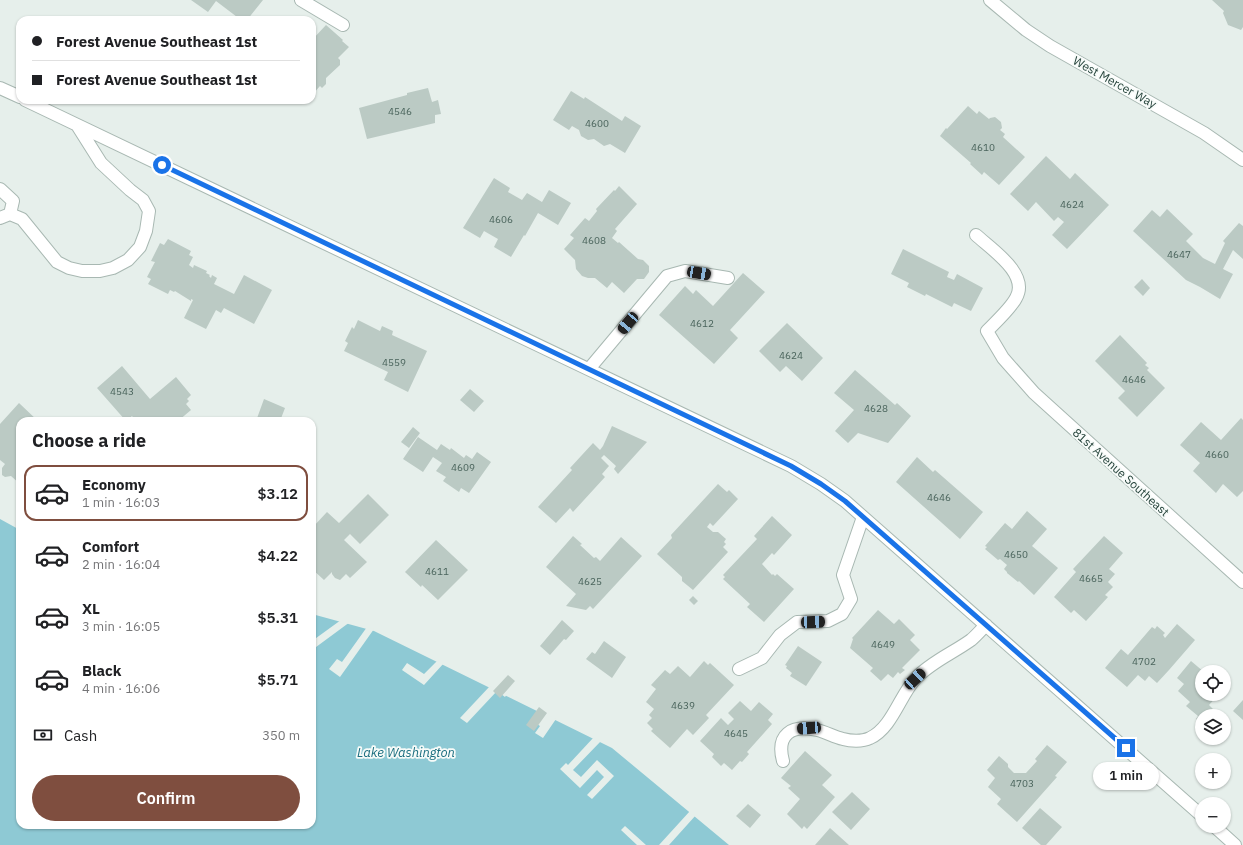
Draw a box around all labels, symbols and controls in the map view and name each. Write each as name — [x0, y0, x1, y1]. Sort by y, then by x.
text: Forest Avenue Southeast 1st — [56, 32, 257, 51]
street label: West Mercer Way — [1071, 53, 1159, 111]
text: Forest Avenue Southeast 1st — [56, 70, 257, 89]
house number: 4546 — [388, 105, 412, 118]
house number: 4600 — [585, 117, 609, 130]
house number: 4610 — [971, 141, 995, 154]
route start — [153, 156, 171, 174]
house number: 4624 — [1060, 198, 1084, 211]
house number: 4606 — [489, 213, 513, 226]
house number: 4608 — [582, 234, 606, 247]
house number: 4647 — [1167, 248, 1191, 261]
car — [686, 265, 712, 281]
car — [616, 310, 640, 336]
house number: 4612 — [690, 317, 714, 330]
house number: 4624 — [779, 349, 803, 362]
house number: 4559 — [382, 356, 406, 369]
house number: 4646 — [1122, 373, 1146, 386]
house number: 4543 — [110, 385, 134, 398]
house number: 4628 — [864, 402, 888, 415]
street label: 81st Avenue Southeast — [1070, 425, 1172, 519]
text: Choose a ride — [32, 429, 146, 452]
house number: 4660 — [1205, 448, 1229, 461]
house number: 4609 — [451, 461, 475, 474]
icon: car — [34, 475, 70, 511]
text: Economy — [82, 475, 146, 494]
text: $3.12 — [258, 484, 298, 503]
house number: 4646 — [927, 491, 951, 504]
text: 1 min · 16:03 — [82, 494, 160, 511]
icon: car — [34, 537, 70, 573]
text: Comfort — [82, 537, 139, 556]
text: $4.22 — [258, 546, 298, 565]
house number: 4650 — [1004, 548, 1028, 561]
text: 2 min · 16:04 — [82, 556, 160, 573]
house number: 4611 — [425, 565, 449, 578]
house number: 4665 — [1079, 572, 1103, 585]
house number: 4625 — [578, 575, 602, 588]
icon: car — [34, 599, 70, 635]
text: XL — [82, 599, 100, 618]
text: $5.31 — [258, 608, 298, 627]
car — [801, 616, 825, 628]
text: 3 min · 16:05 — [82, 618, 160, 635]
house number: 4649 — [871, 638, 895, 651]
house number: 4702 — [1132, 655, 1156, 668]
icon: car — [34, 661, 70, 697]
text: Black — [82, 661, 122, 680]
map controls — [1195, 665, 1231, 833]
button: locate — [1195, 665, 1231, 701]
car — [902, 666, 928, 692]
text: $5.71 — [258, 670, 298, 689]
text: 4 min · 16:06 — [82, 680, 160, 697]
house number: 4639 — [671, 699, 695, 712]
button: layers — [1195, 709, 1231, 745]
car — [797, 721, 821, 735]
icon: cash — [32, 724, 54, 746]
text: Cash — [64, 726, 97, 745]
text: 350 m — [262, 727, 300, 744]
house number: 4645 — [724, 727, 748, 740]
route end — [1117, 739, 1135, 757]
water label: Lake Washington — [357, 744, 455, 761]
button: + — [1195, 753, 1231, 789]
callout: 1 min — [1093, 762, 1159, 790]
text: 1 min — [1109, 767, 1143, 784]
button: Confirm — [32, 775, 300, 821]
house number: 4703 — [1010, 777, 1034, 790]
button: − — [1195, 797, 1231, 833]

